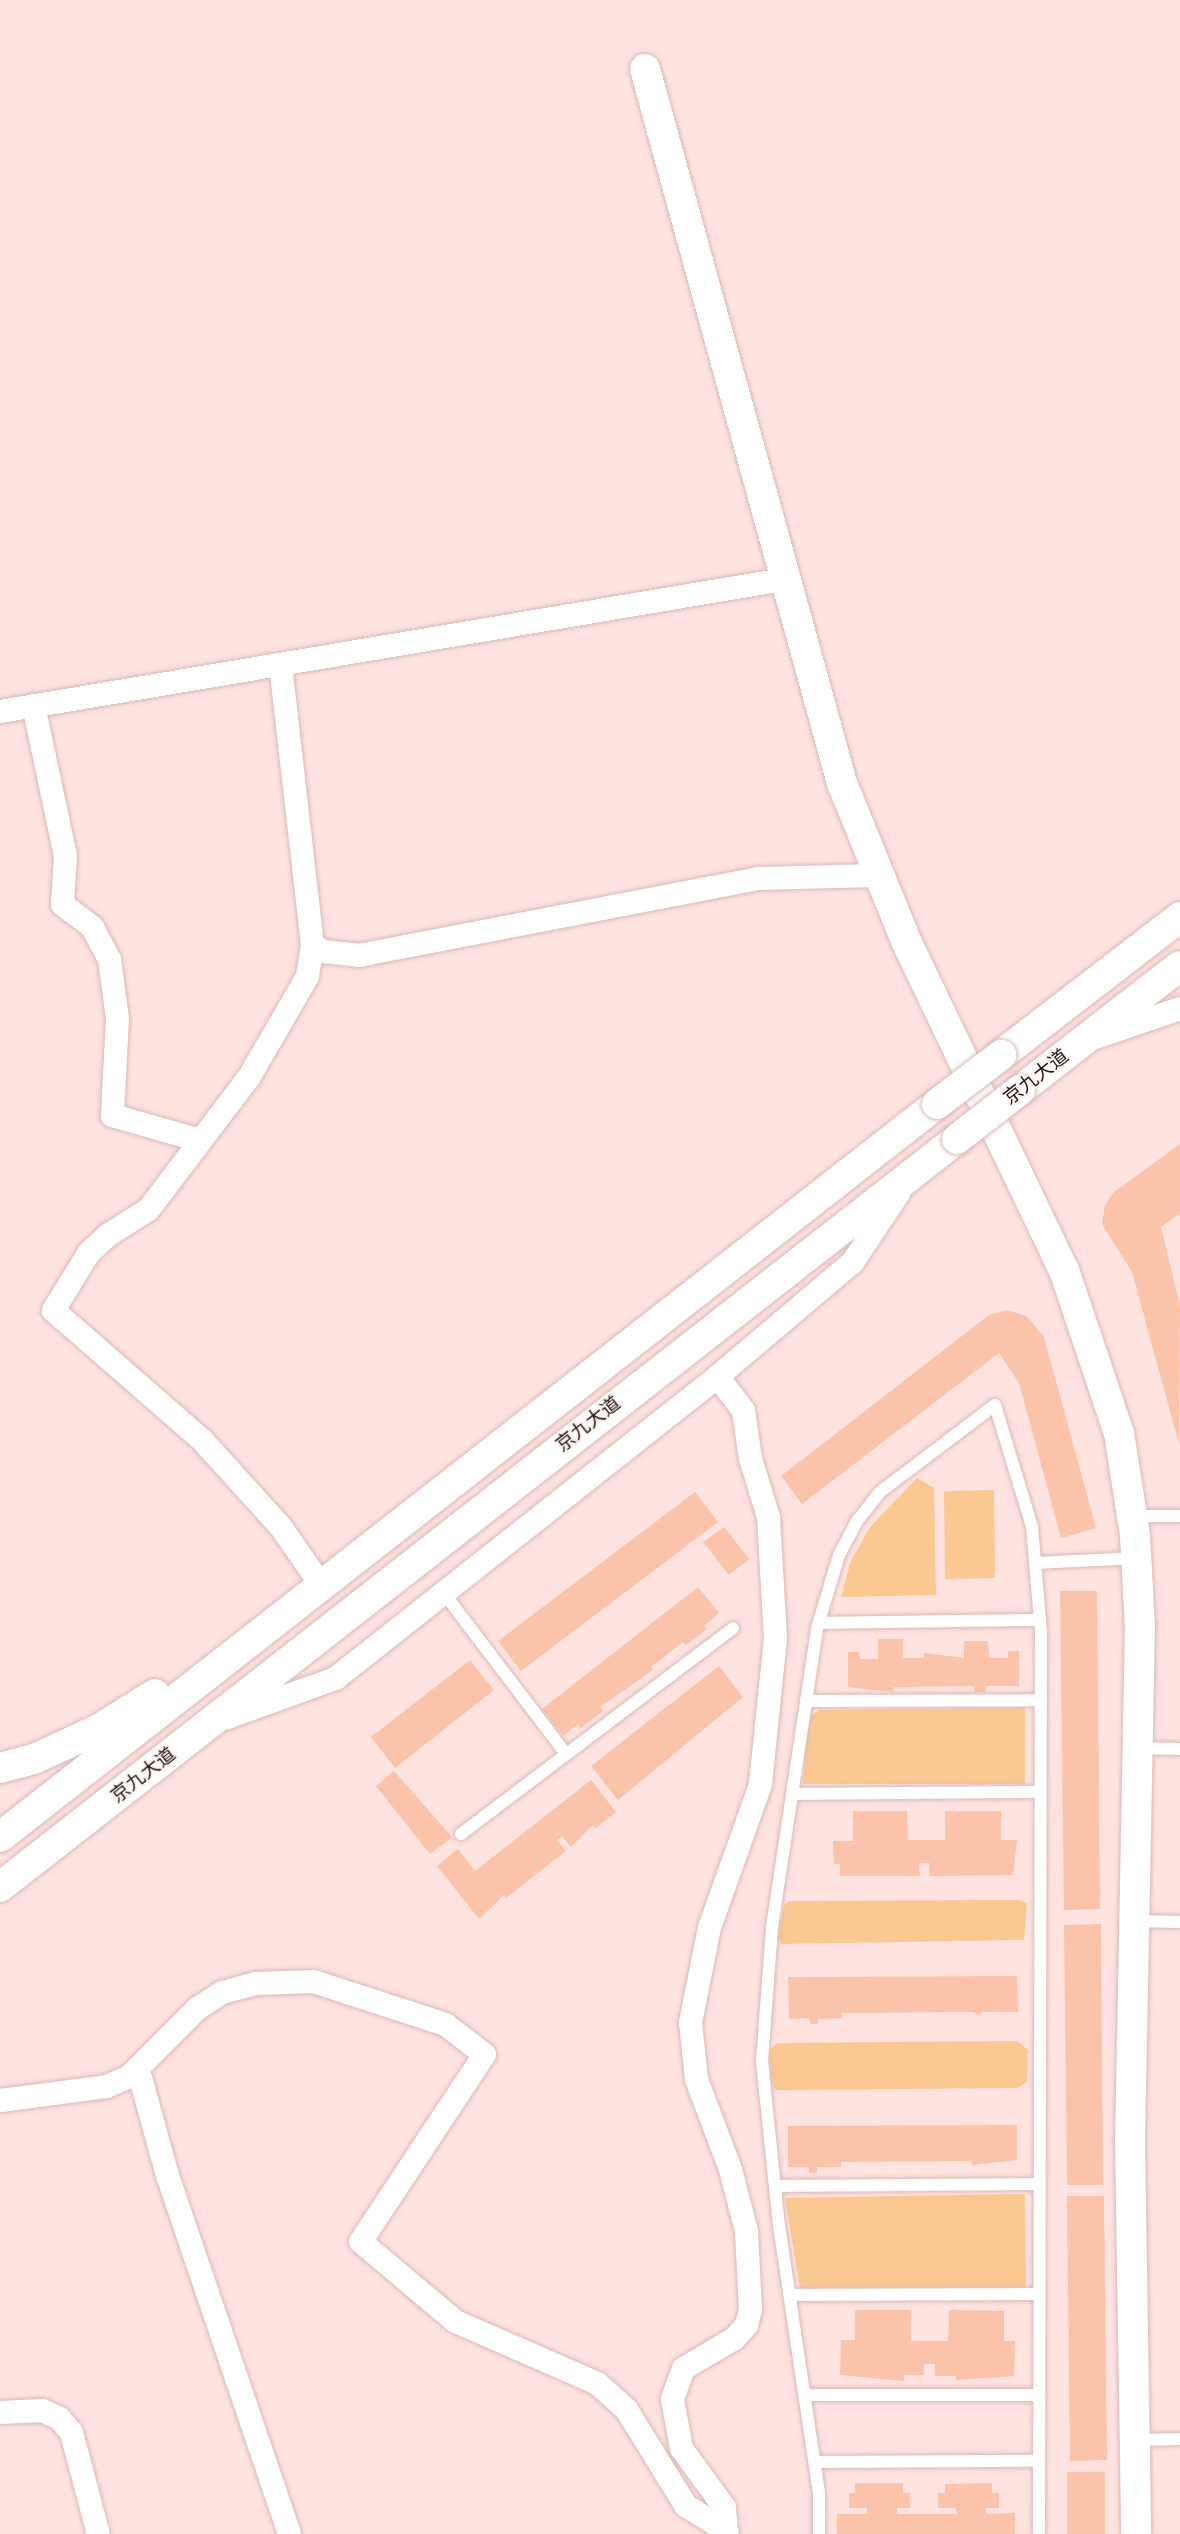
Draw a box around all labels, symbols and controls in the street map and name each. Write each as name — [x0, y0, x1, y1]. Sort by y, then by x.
street label: 京九大道 — [999, 1045, 1073, 1109]
street label: 京九大道 — [551, 1392, 625, 1456]
street label: 京九大道 — [106, 1743, 180, 1807]

